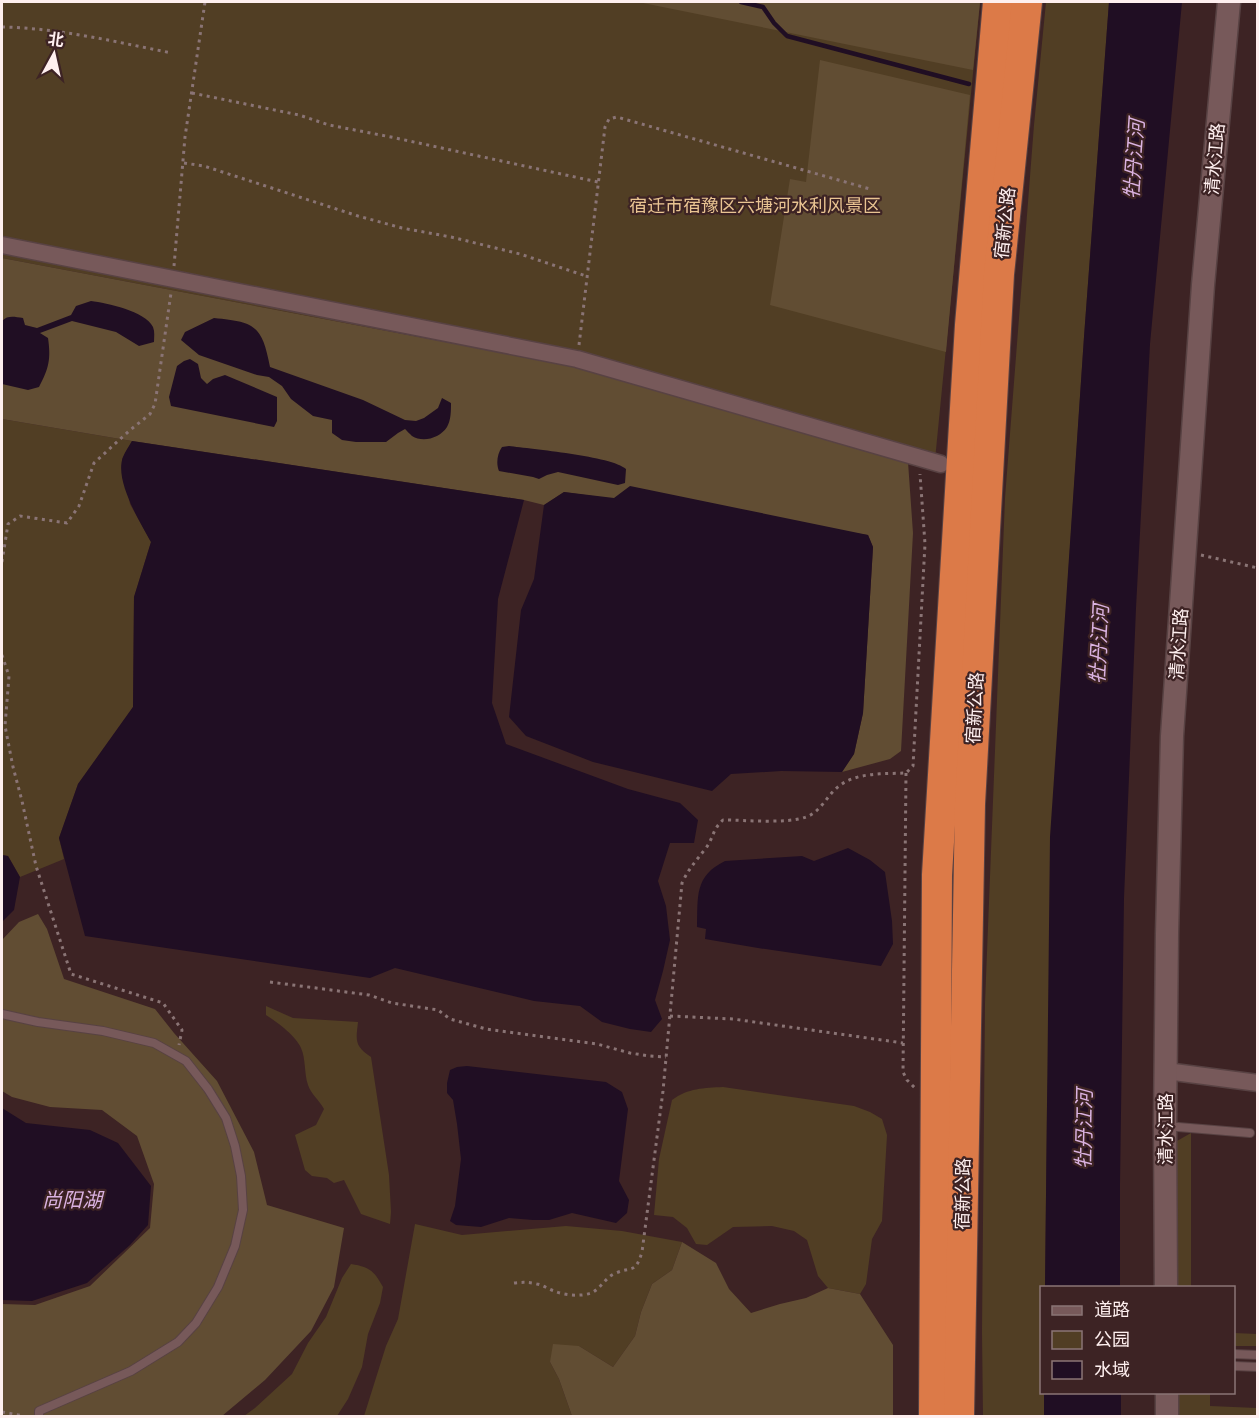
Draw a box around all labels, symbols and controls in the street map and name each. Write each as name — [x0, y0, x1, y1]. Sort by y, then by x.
north arrow — [24, 24, 84, 84]
text: 北 — [47, 29, 65, 50]
water label: 牡丹江河 — [1119, 114, 1149, 200]
street label: 清水江路 — [1201, 122, 1229, 196]
street label: 宿新公路 — [990, 186, 1020, 260]
park label: 宿迁市宿豫区六塘河水利风景区 — [629, 195, 881, 217]
water label: 牡丹江河 — [1085, 599, 1113, 685]
street label: 清水江路 — [1166, 607, 1192, 681]
street label: 宿新公路 — [962, 671, 988, 745]
water label: 牡丹江河 — [1071, 1085, 1097, 1169]
street label: 清水江路 — [1155, 1093, 1177, 1165]
street label: 宿新公路 — [951, 1158, 975, 1230]
water label: 尚阳湖 — [42, 1188, 105, 1212]
legend — [1040, 1286, 1235, 1394]
text: 道路 — [1094, 1299, 1130, 1321]
text: 公园 — [1094, 1329, 1130, 1351]
text: 水域 — [1094, 1359, 1130, 1381]

